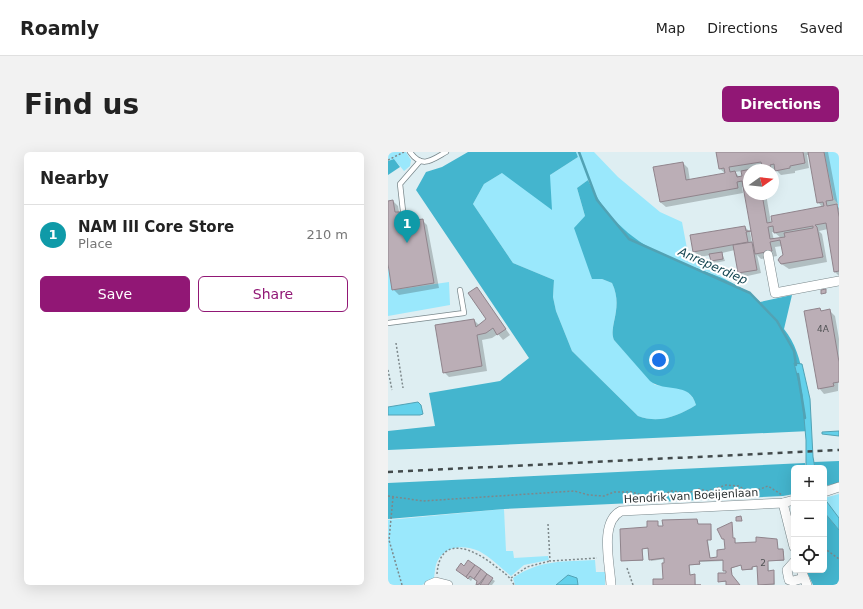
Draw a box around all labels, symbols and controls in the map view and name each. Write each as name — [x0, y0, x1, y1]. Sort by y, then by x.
text: Roamly — [20, 17, 99, 39]
text: Map — [656, 20, 685, 36]
text: Directions — [707, 20, 778, 36]
text: Saved — [800, 20, 843, 36]
button: Directions — [722, 86, 839, 122]
text: Find us — [24, 88, 139, 121]
north arrow — [743, 164, 779, 200]
text: Nearby — [40, 168, 109, 188]
pin: 1 — [394, 210, 420, 243]
text: NAM III Core Store — [78, 218, 234, 236]
text: 1 — [48, 227, 58, 242]
text: 210 m — [306, 227, 348, 242]
text: Place — [78, 236, 113, 251]
water label: Anreperdiep — [675, 244, 750, 288]
button: Save — [40, 276, 190, 312]
button: Share — [198, 276, 348, 312]
house number: 4A — [817, 324, 830, 334]
your location — [649, 350, 669, 370]
map controls — [791, 465, 827, 573]
button: + — [791, 465, 827, 501]
street label: Hendrik van Boeijenlaan — [623, 486, 759, 506]
button: − — [791, 501, 827, 537]
button: locate — [791, 537, 827, 573]
house number: 2 — [760, 558, 766, 568]

